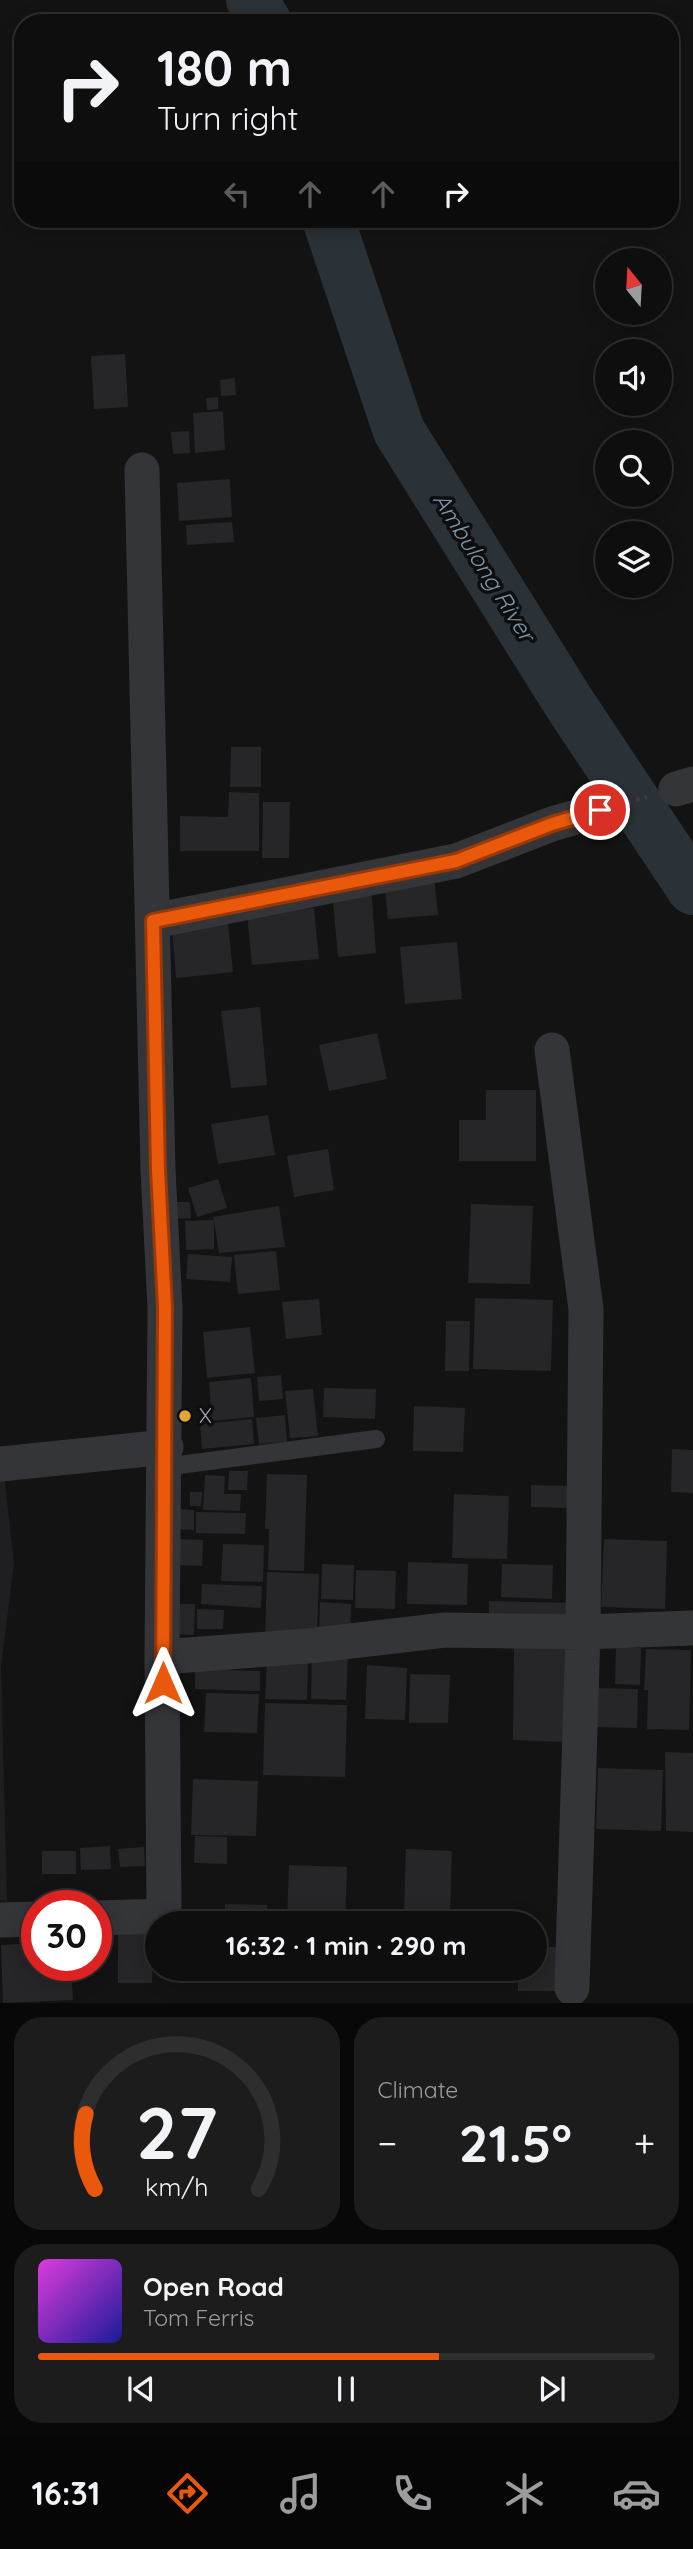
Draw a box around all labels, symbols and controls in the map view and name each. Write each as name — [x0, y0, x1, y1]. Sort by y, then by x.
text: 180 m — [157, 37, 292, 98]
icon: right — [42, 42, 133, 133]
text: Turn right — [157, 98, 298, 138]
icon: left — [218, 175, 256, 213]
icon: ahead — [291, 175, 329, 213]
icon: ahead — [364, 175, 402, 213]
icon: right — [437, 175, 475, 213]
north arrow — [595, 248, 672, 326]
map controls — [595, 248, 672, 598]
button: sound — [595, 339, 672, 416]
button: search — [595, 430, 672, 507]
water label: Ambulong River — [427, 487, 543, 649]
button: layers — [595, 521, 672, 598]
pin — [570, 780, 630, 840]
icon: arrive — [581, 791, 619, 829]
place label: X — [199, 1402, 212, 1428]
marker: X — [177, 1408, 193, 1424]
position arrow — [126, 1646, 200, 1720]
speed limit sign: 30 — [21, 1890, 112, 1981]
text: 16:32 · 1 min · 290 m — [226, 1929, 466, 1962]
text: Climate — [378, 2075, 458, 2104]
text: 27 — [136, 2087, 217, 2178]
text: 21.5° — [459, 2110, 572, 2175]
text: − — [378, 2119, 397, 2167]
text: + — [634, 2119, 655, 2167]
text: km/h — [145, 2171, 208, 2202]
text: Open Road — [143, 2270, 284, 2303]
text: Tom Ferris — [143, 2303, 254, 2332]
icon: previous — [122, 2370, 160, 2408]
icon: pause — [327, 2370, 365, 2408]
icon: next — [533, 2370, 571, 2408]
icon: directions — [163, 2469, 212, 2518]
icon: music — [276, 2469, 325, 2518]
icon: phone — [388, 2469, 437, 2518]
icon: climate — [500, 2469, 549, 2518]
icon: car — [612, 2469, 661, 2518]
text: 16:31 — [32, 2473, 100, 2513]

